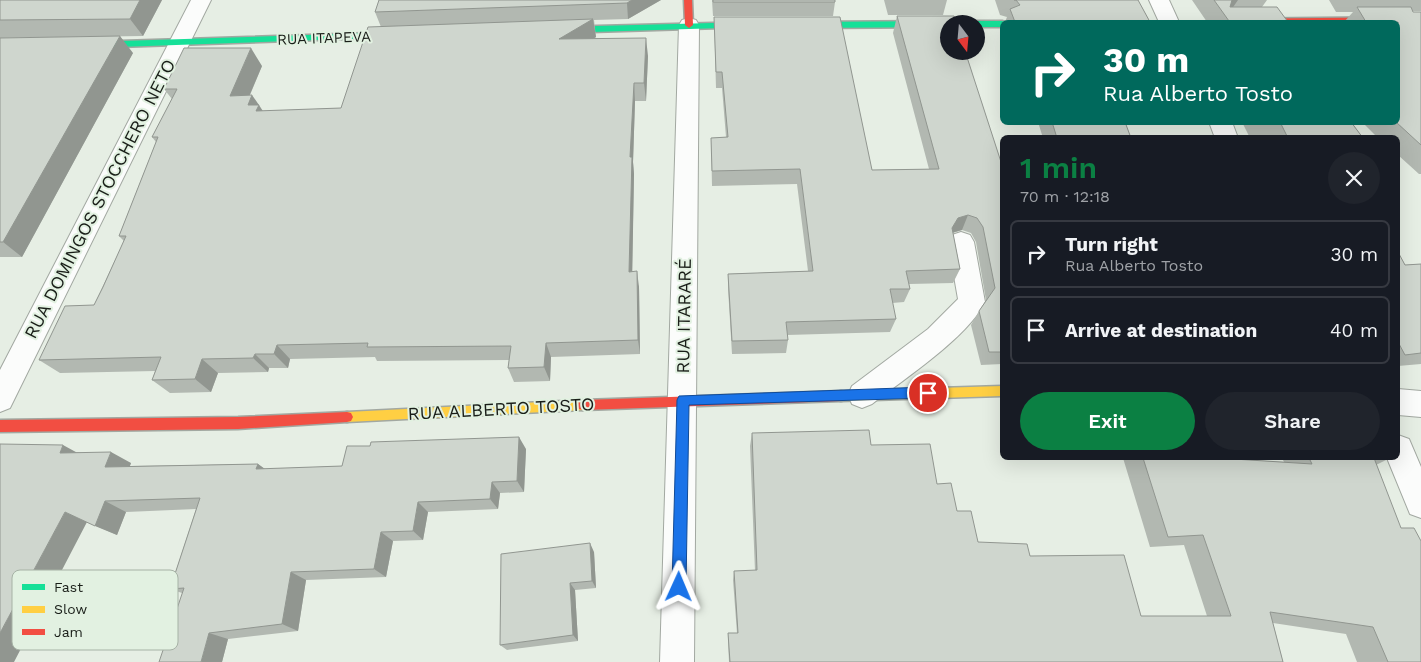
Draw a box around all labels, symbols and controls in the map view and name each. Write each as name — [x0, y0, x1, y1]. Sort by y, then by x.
north arrow — [940, 15, 985, 60]
map controls — [940, 15, 985, 60]
street label: RUA ITAPEVA — [277, 27, 371, 49]
text: 30 m — [1103, 39, 1189, 81]
icon: right — [1020, 40, 1085, 105]
street label: RUA DOMINGOS STOCCHERO NETO — [20, 56, 179, 342]
text: Rua Alberto Tosto — [1103, 81, 1293, 106]
text: 1 min — [1020, 150, 1097, 185]
button: close — [1328, 152, 1380, 204]
text: 70 m · 12:18 — [1020, 187, 1110, 206]
text: Turn right — [1065, 233, 1158, 256]
icon: right — [1022, 240, 1050, 268]
text: 30 m — [1331, 243, 1378, 266]
text: Rua Alberto Tosto — [1065, 256, 1203, 275]
street label: RUA ITARARÉ — [672, 258, 695, 374]
icon: arrive — [1022, 316, 1050, 344]
text: Arrive at destination — [1065, 319, 1257, 342]
text: 40 m — [1330, 319, 1378, 342]
pin — [907, 372, 949, 414]
icon: arrive — [914, 379, 942, 407]
button: Exit — [1020, 392, 1195, 450]
button: Share — [1205, 392, 1380, 450]
street label: RUA ALBERTO TOSTO — [407, 393, 595, 424]
position arrow — [652, 560, 704, 612]
legend — [12, 570, 178, 650]
text: Fast — [54, 579, 83, 595]
text: Slow — [54, 601, 87, 617]
text: Jam — [54, 624, 83, 640]

